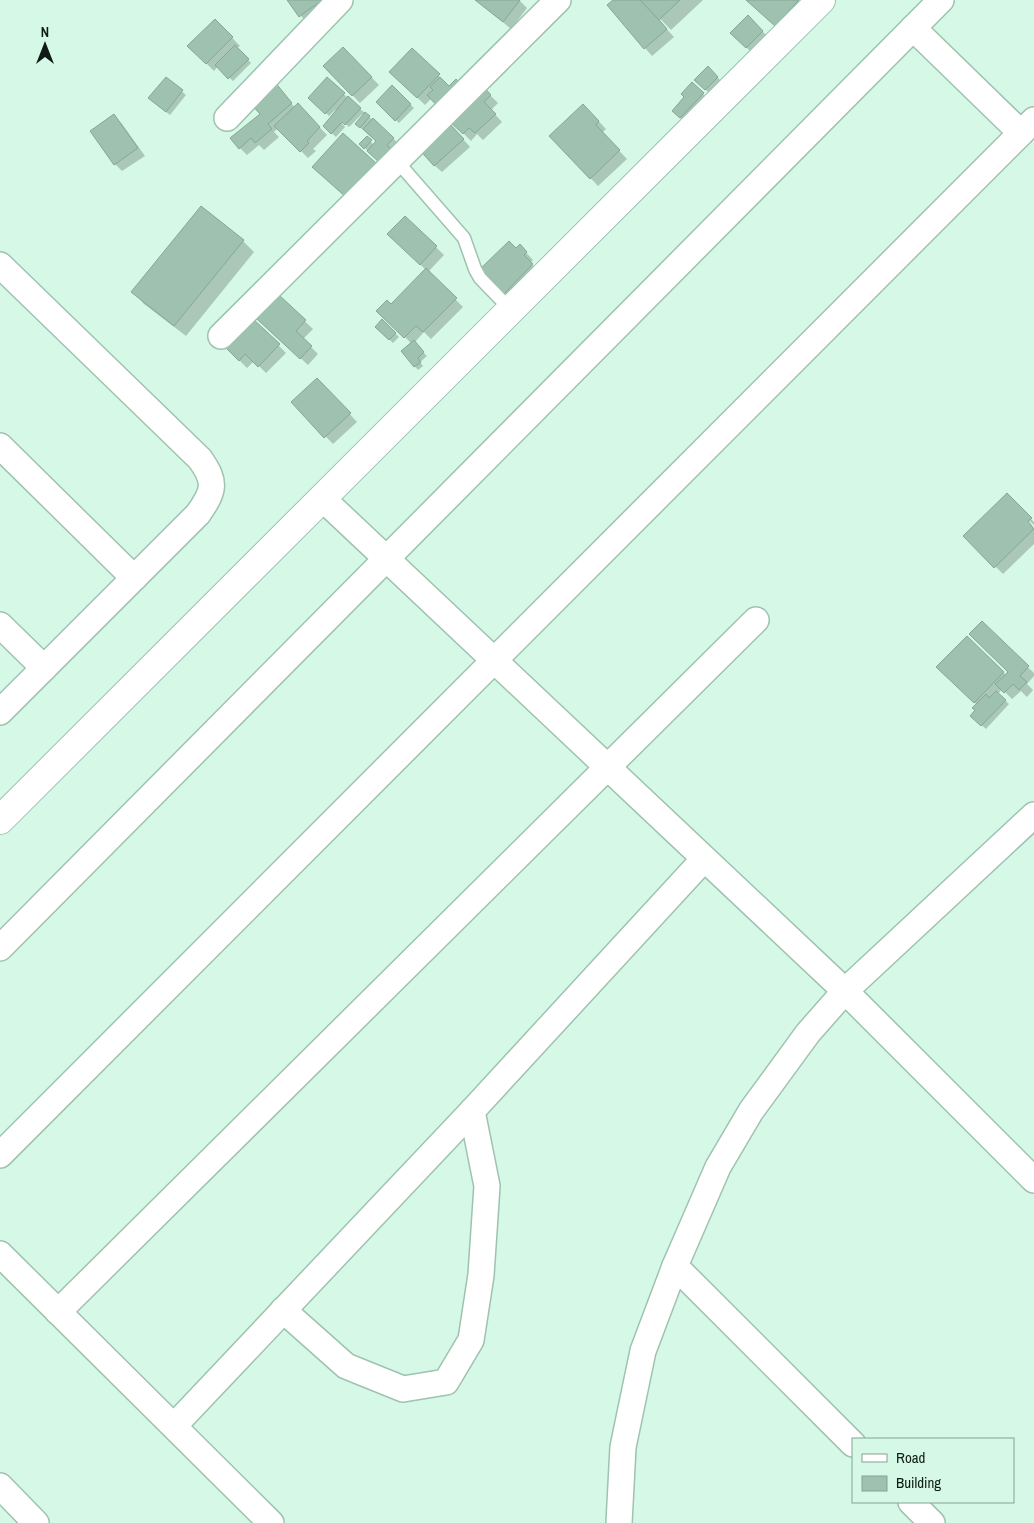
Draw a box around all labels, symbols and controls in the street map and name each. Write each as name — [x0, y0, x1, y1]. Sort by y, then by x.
north arrow — [20, 20, 70, 70]
text: N — [41, 23, 49, 41]
legend — [852, 1438, 1014, 1503]
text: Road — [896, 1447, 925, 1468]
text: Building — [896, 1472, 941, 1493]

